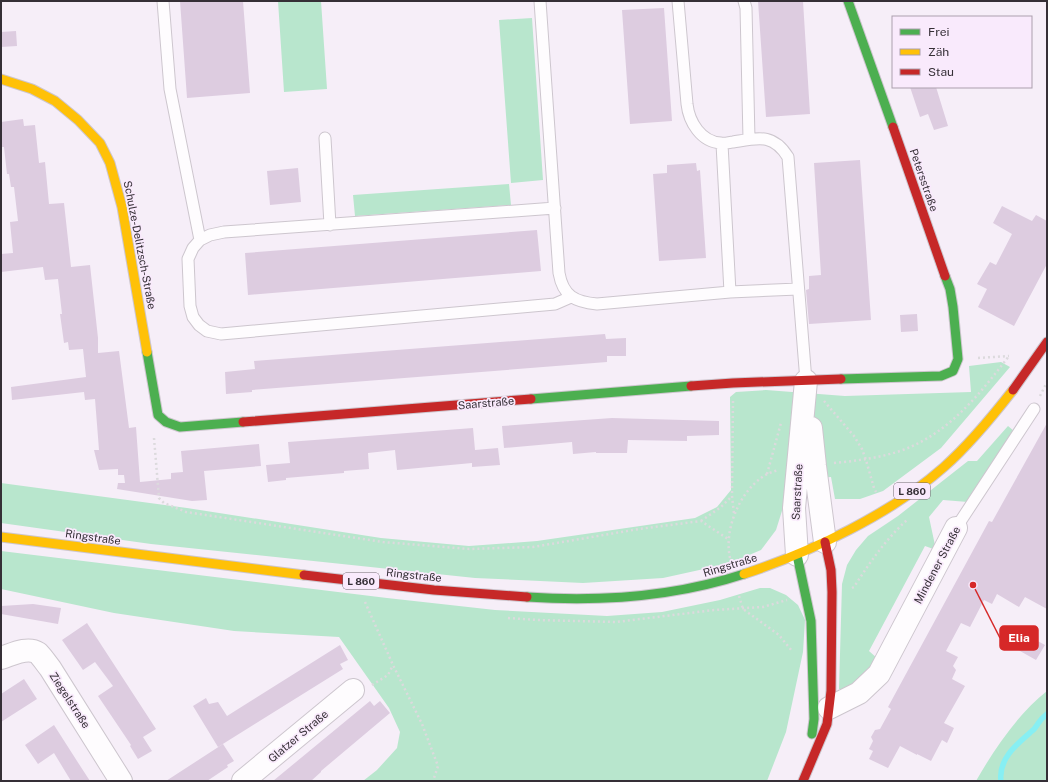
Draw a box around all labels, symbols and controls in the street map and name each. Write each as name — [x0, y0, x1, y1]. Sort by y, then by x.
legend — [892, 16, 1032, 88]
text: Frei — [928, 25, 950, 39]
text: Zäh — [928, 45, 949, 59]
text: Stau — [928, 65, 954, 79]
street label: Petersstraße — [908, 147, 940, 213]
street label: Schulze-Delitzsch-Straße — [122, 180, 158, 310]
street label: Saarstraße — [457, 395, 515, 411]
street label: Saarstraße — [790, 464, 804, 520]
road number: L 860 — [894, 483, 930, 499]
street label: Mindener Straße — [912, 524, 962, 606]
street label: Ringstraße — [65, 527, 121, 547]
street label: Ringstraße — [702, 551, 758, 579]
street label: Ringstraße — [386, 566, 442, 584]
road number: L 860 — [343, 573, 379, 589]
callout: Elia — [1000, 626, 1038, 650]
text: Elia — [1008, 631, 1030, 645]
street label: Ziegelstraße — [47, 670, 93, 730]
street label: Glatzer Straße — [266, 708, 330, 764]

